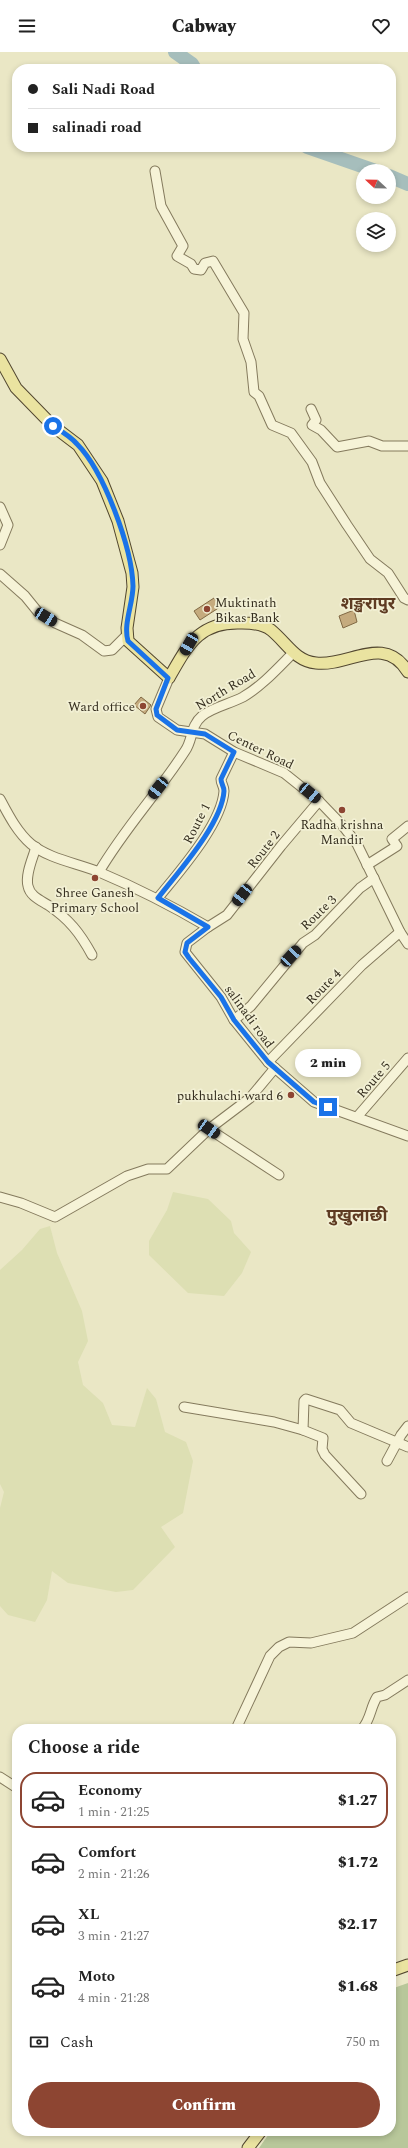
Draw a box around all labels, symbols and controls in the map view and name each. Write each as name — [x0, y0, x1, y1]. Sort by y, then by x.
text: Cabway — [172, 13, 236, 40]
icon: menu — [16, 15, 38, 37]
icon: heart — [370, 15, 392, 37]
text: Sali Nadi Road — [52, 78, 155, 101]
text: salinadi road — [52, 116, 142, 139]
north arrow — [356, 164, 396, 204]
map controls — [356, 164, 396, 252]
button: layers — [356, 212, 396, 252]
route start — [44, 417, 62, 435]
district label: शङ्खरापुर — [341, 591, 396, 617]
place label: Muktinath Bikas Bank — [215, 593, 280, 628]
marker: Muktinath Bikas Bank — [202, 604, 212, 614]
car — [33, 606, 59, 628]
car — [178, 631, 200, 657]
street label: North Road — [192, 664, 260, 716]
place label: Ward office — [68, 697, 135, 717]
marker: Ward office — [138, 701, 148, 711]
street label: Center Road — [224, 725, 297, 775]
car — [146, 775, 170, 801]
car — [297, 781, 323, 805]
street label: Route 1 — [178, 800, 216, 847]
marker: Radha krishna Mandir — [337, 805, 347, 815]
place label: Radha krishna Mandir — [301, 815, 384, 850]
street label: Route 2 — [242, 826, 285, 873]
marker: Shree Ganesh Primary School — [90, 873, 100, 883]
car — [230, 882, 254, 908]
place label: Shree Ganesh Primary School — [51, 883, 139, 918]
street label: Route 3 — [296, 890, 342, 935]
car — [278, 943, 304, 969]
street label: Route 4 — [301, 964, 347, 1009]
street label: salinadi road — [219, 981, 279, 1052]
callout: 2 min — [295, 1049, 361, 1077]
text: 2 min — [310, 1053, 346, 1073]
street label: Route 5 — [352, 1057, 396, 1103]
place label: pukhulachi ward 6 — [177, 1086, 283, 1106]
marker: pukhulachi ward 6 — [286, 1090, 296, 1100]
route end — [319, 1098, 337, 1116]
car — [196, 1117, 222, 1141]
district label: पुखुलाछी — [327, 1203, 388, 1229]
text: Choose a ride — [28, 1734, 140, 1761]
text: Economy — [78, 1779, 142, 1802]
icon: car — [30, 1782, 66, 1818]
text: $1.27 — [338, 1789, 378, 1812]
text: 1 min · 21:25 — [78, 1802, 150, 1822]
text: Comfort — [78, 1841, 136, 1864]
icon: car — [30, 1844, 66, 1880]
text: $1.72 — [338, 1851, 378, 1874]
text: 2 min · 21:26 — [78, 1864, 150, 1884]
text: XL — [78, 1903, 99, 1926]
icon: car — [30, 1906, 66, 1942]
text: $2.17 — [338, 1913, 378, 1936]
text: 3 min · 21:27 — [78, 1926, 150, 1946]
text: Moto — [78, 1965, 115, 1988]
icon: car — [30, 1968, 66, 2004]
text: $1.68 — [338, 1975, 378, 1998]
text: 4 min · 21:28 — [78, 1988, 150, 2008]
icon: cash — [28, 2031, 50, 2053]
text: Cash — [60, 2031, 93, 2054]
text: 750 m — [346, 2032, 380, 2052]
button: Confirm — [28, 2082, 380, 2128]

